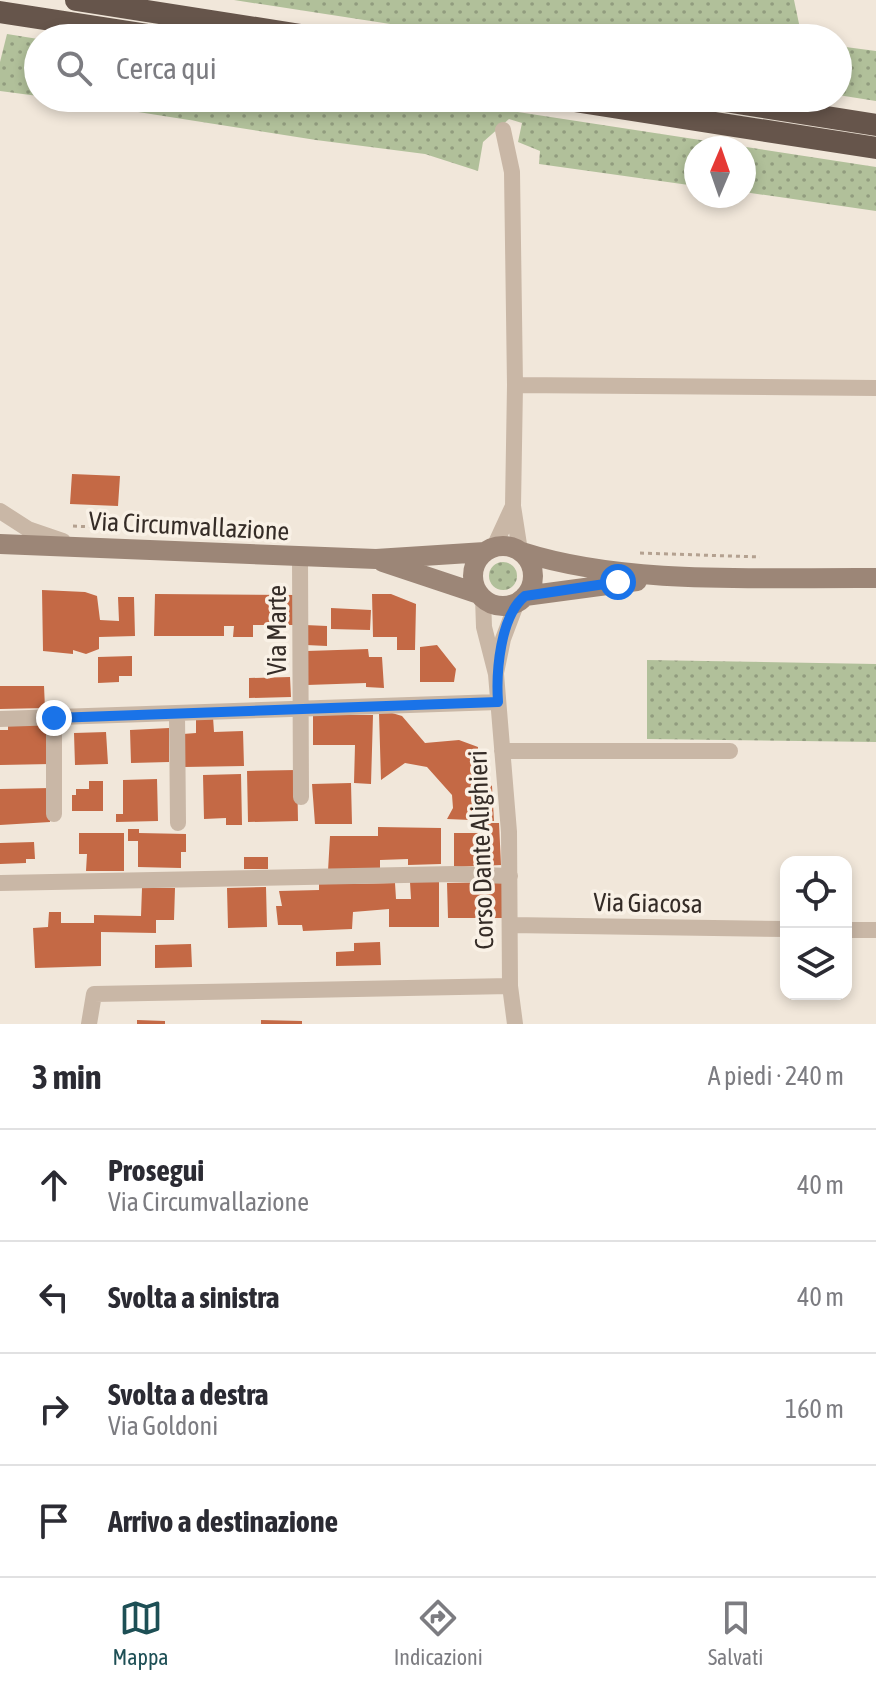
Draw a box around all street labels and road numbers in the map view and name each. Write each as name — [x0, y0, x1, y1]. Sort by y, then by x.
street label: Via Circumvallazione — [88, 506, 290, 546]
street label: Via Marte — [262, 585, 292, 675]
street label: Corso Dante Alighieri — [463, 750, 499, 950]
street label: Via Giacosa — [593, 887, 703, 919]

